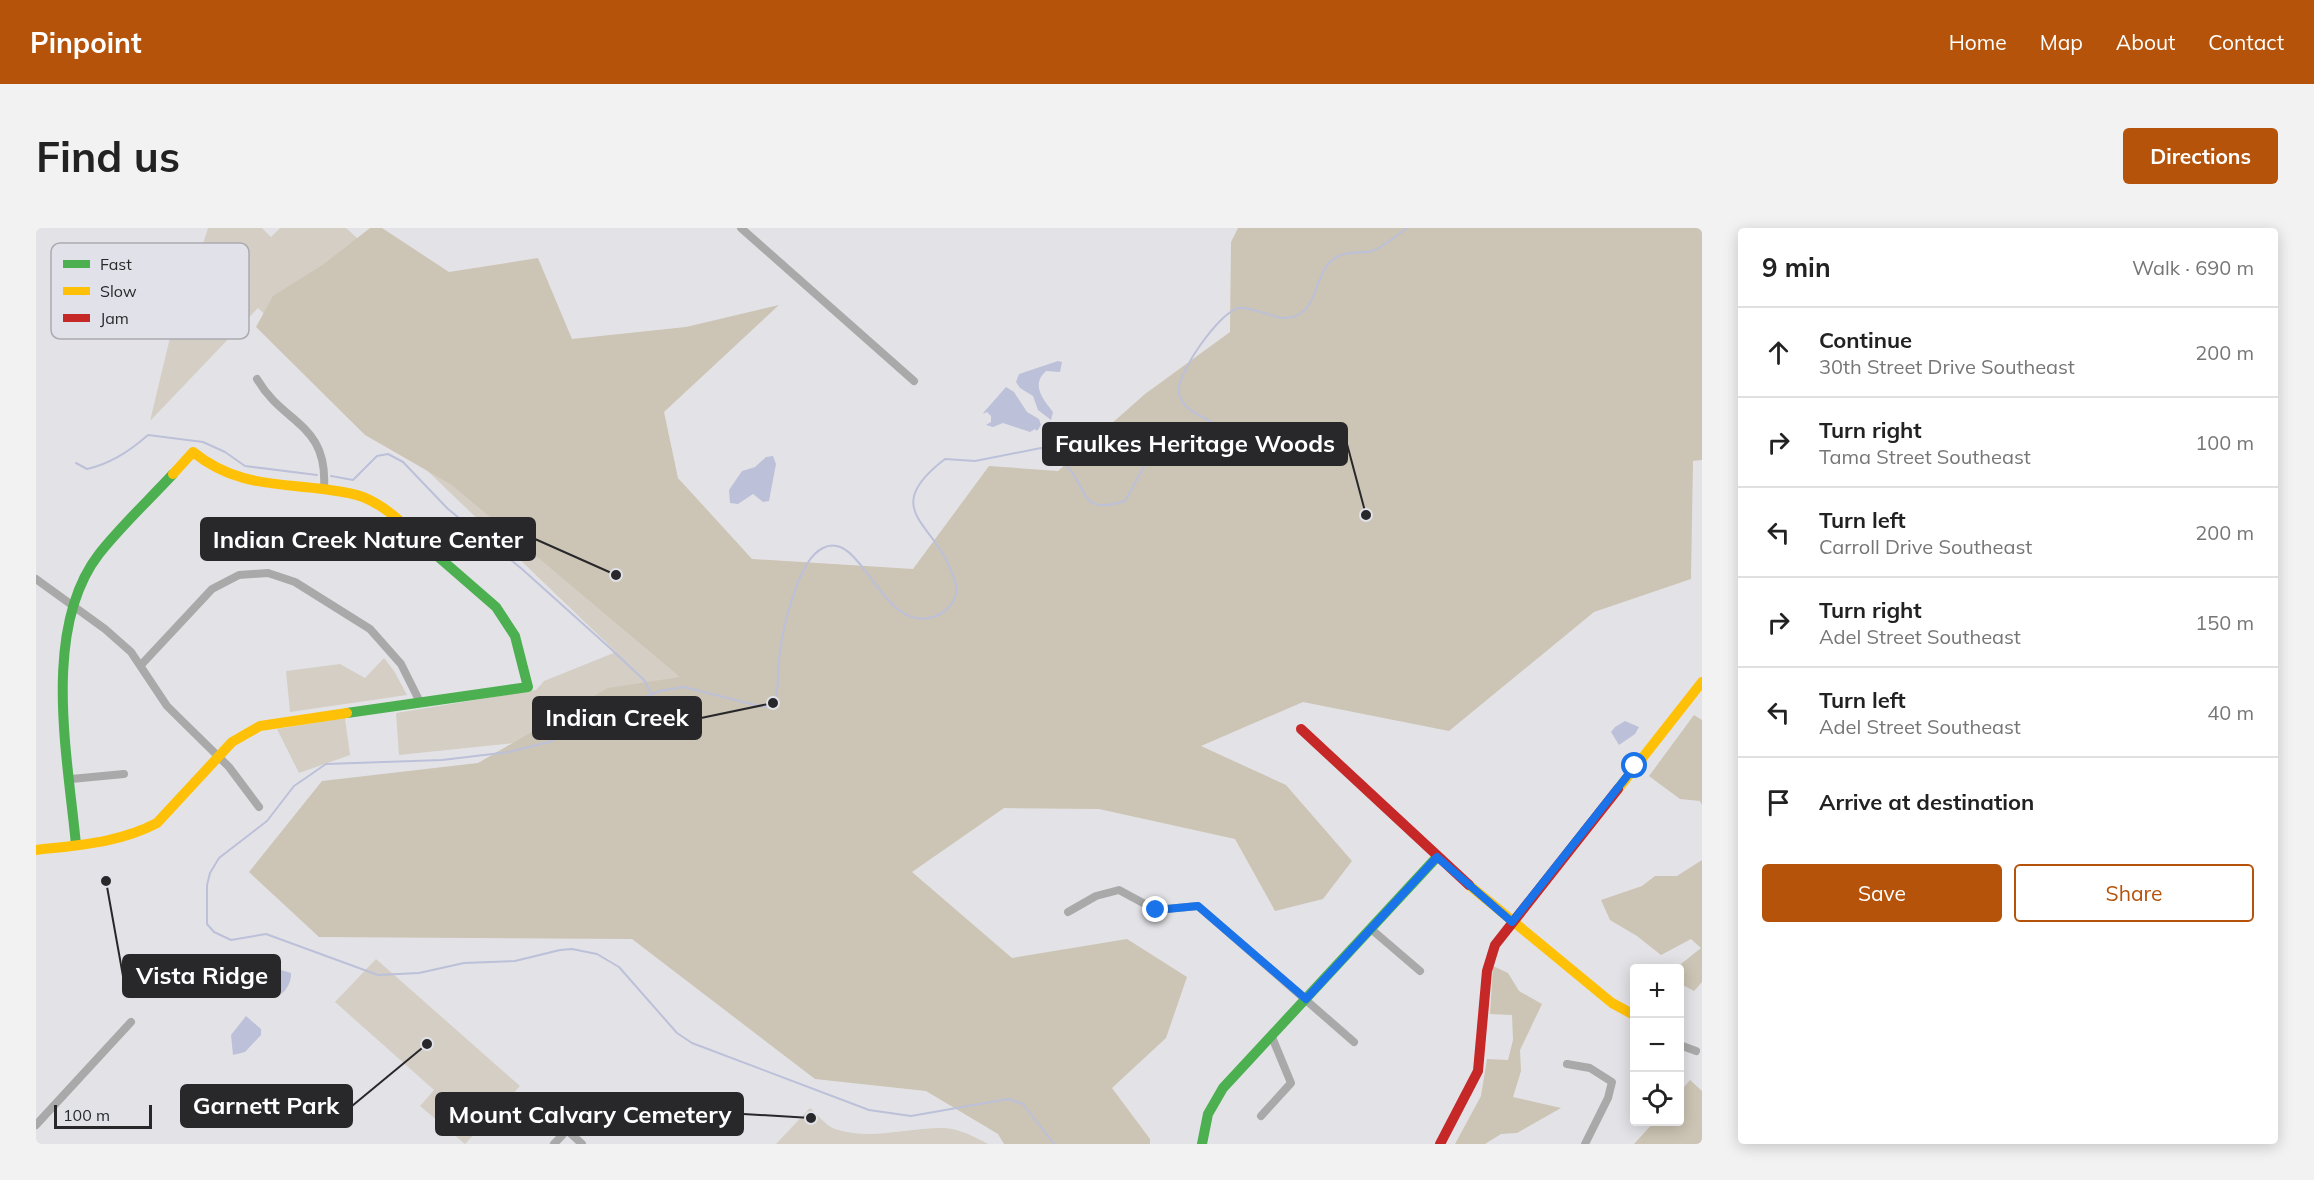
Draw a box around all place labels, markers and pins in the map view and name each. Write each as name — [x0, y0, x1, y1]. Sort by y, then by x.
callout: Faulkes Heritage Woods — [1043, 423, 1347, 465]
callout: Indian Creek Nature Center — [201, 518, 535, 560]
callout: Indian Creek — [533, 697, 701, 739]
callout: Vista Ridge — [123, 955, 280, 997]
callout: Garnett Park — [181, 1085, 352, 1127]
callout: Mount Calvary Cemetery — [436, 1093, 743, 1135]

